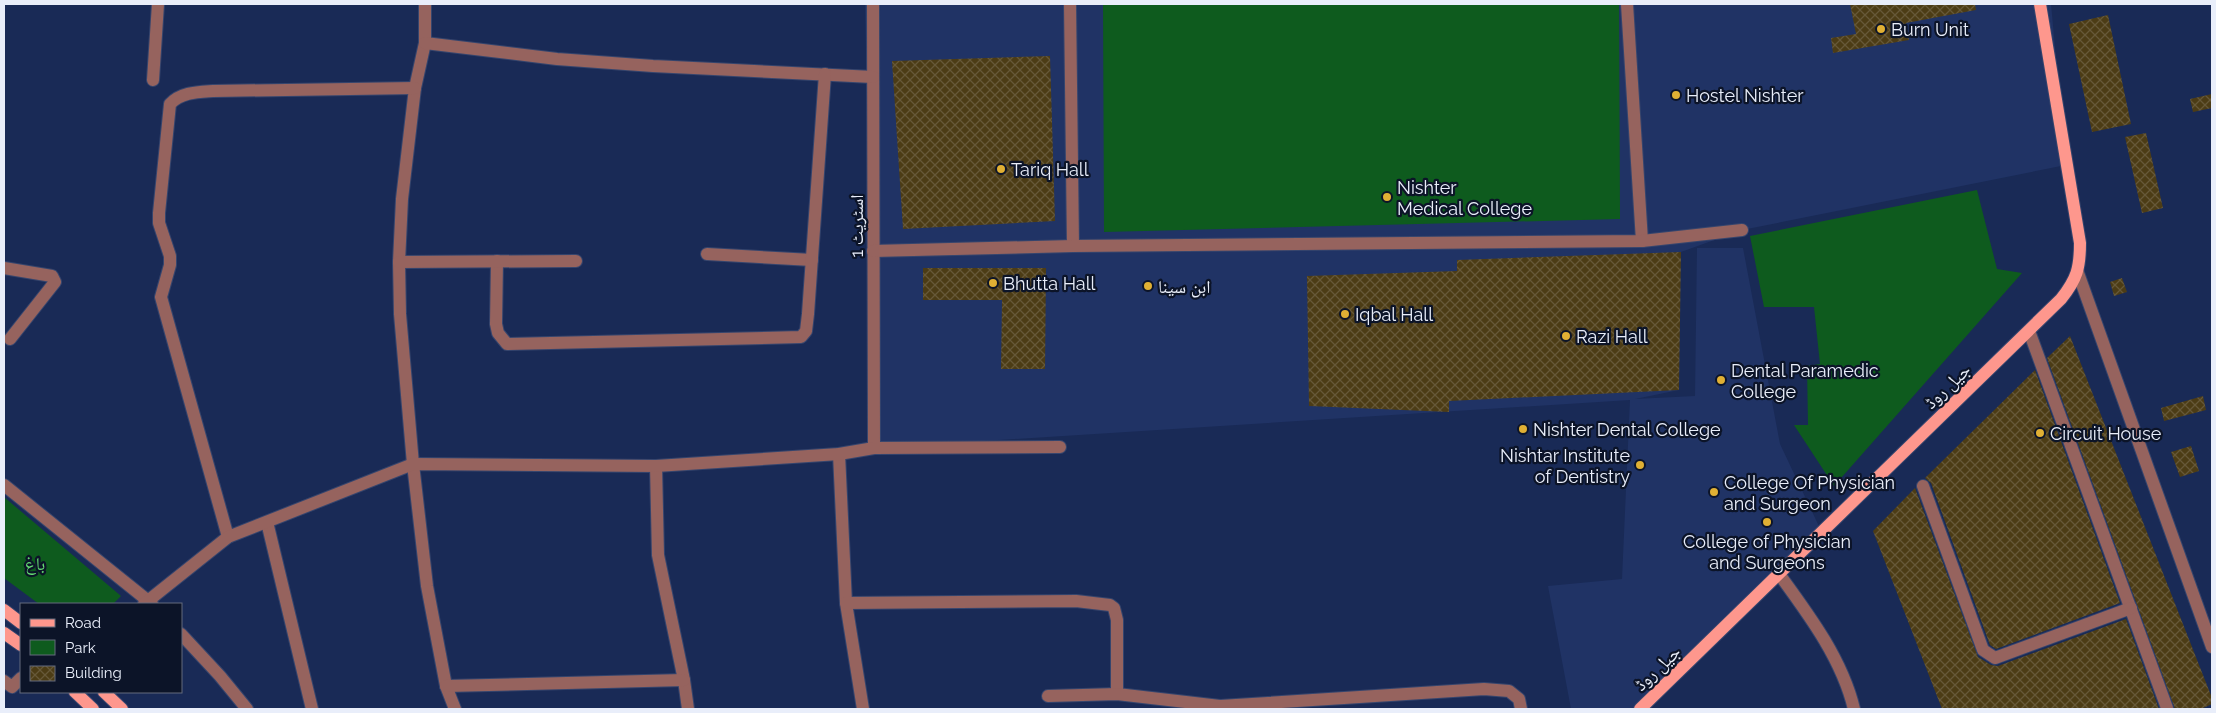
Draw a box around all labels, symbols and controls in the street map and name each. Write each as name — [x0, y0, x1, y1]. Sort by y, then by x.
place label: Burn Unit — [1891, 19, 1969, 40]
marker: Burn Unit — [1875, 23, 1887, 35]
place label: Hostel Nishter — [1686, 85, 1804, 106]
marker: Hostel Nishter — [1670, 89, 1682, 101]
place label: Tariq Hall — [1011, 159, 1089, 180]
marker: Tariq Hall — [995, 163, 1007, 175]
place label: Nishter Medical College — [1397, 177, 1532, 219]
marker: Nishter Medical College — [1381, 191, 1393, 203]
street label: اسٹریٹ 1 — [846, 194, 867, 258]
place label: Bhutta Hall — [1003, 273, 1096, 294]
place label: ابن سینا — [1158, 276, 1211, 298]
marker: Bhutta Hall — [987, 277, 999, 289]
marker: ابن سینا — [1142, 280, 1154, 292]
place label: Iqbal Hall — [1355, 304, 1433, 325]
marker: Iqbal Hall — [1339, 308, 1351, 320]
place label: Razi Hall — [1576, 326, 1648, 347]
marker: Razi Hall — [1560, 330, 1572, 342]
street label: جیل روڈ — [1920, 359, 1975, 414]
place label: Dental Paramedic College — [1731, 360, 1879, 402]
marker: Dental Paramedic College — [1715, 374, 1727, 386]
place label: Nishter Dental College — [1533, 419, 1721, 440]
marker: Nishter Dental College — [1517, 423, 1529, 435]
place label: Circuit House — [2050, 423, 2162, 444]
marker: Circuit House — [2034, 427, 2046, 439]
place label: Nishtar Institute of Dentistry — [1500, 445, 1630, 487]
marker: Nishtar Institute of Dentistry — [1634, 459, 1646, 471]
place label: College Of Physician and Surgeon — [1724, 472, 1895, 514]
marker: College Of Physician and Surgeon — [1708, 486, 1720, 498]
marker: College of Physician and Surgeons — [1761, 516, 1773, 528]
place label: College of Physician and Surgeons — [1683, 531, 1851, 573]
park label: باغ — [25, 553, 45, 575]
legend — [20, 603, 182, 693]
text: Road — [65, 614, 101, 632]
text: Park — [65, 639, 96, 657]
street label: جیل روڈ — [1630, 641, 1685, 696]
text: Building — [65, 664, 122, 682]

